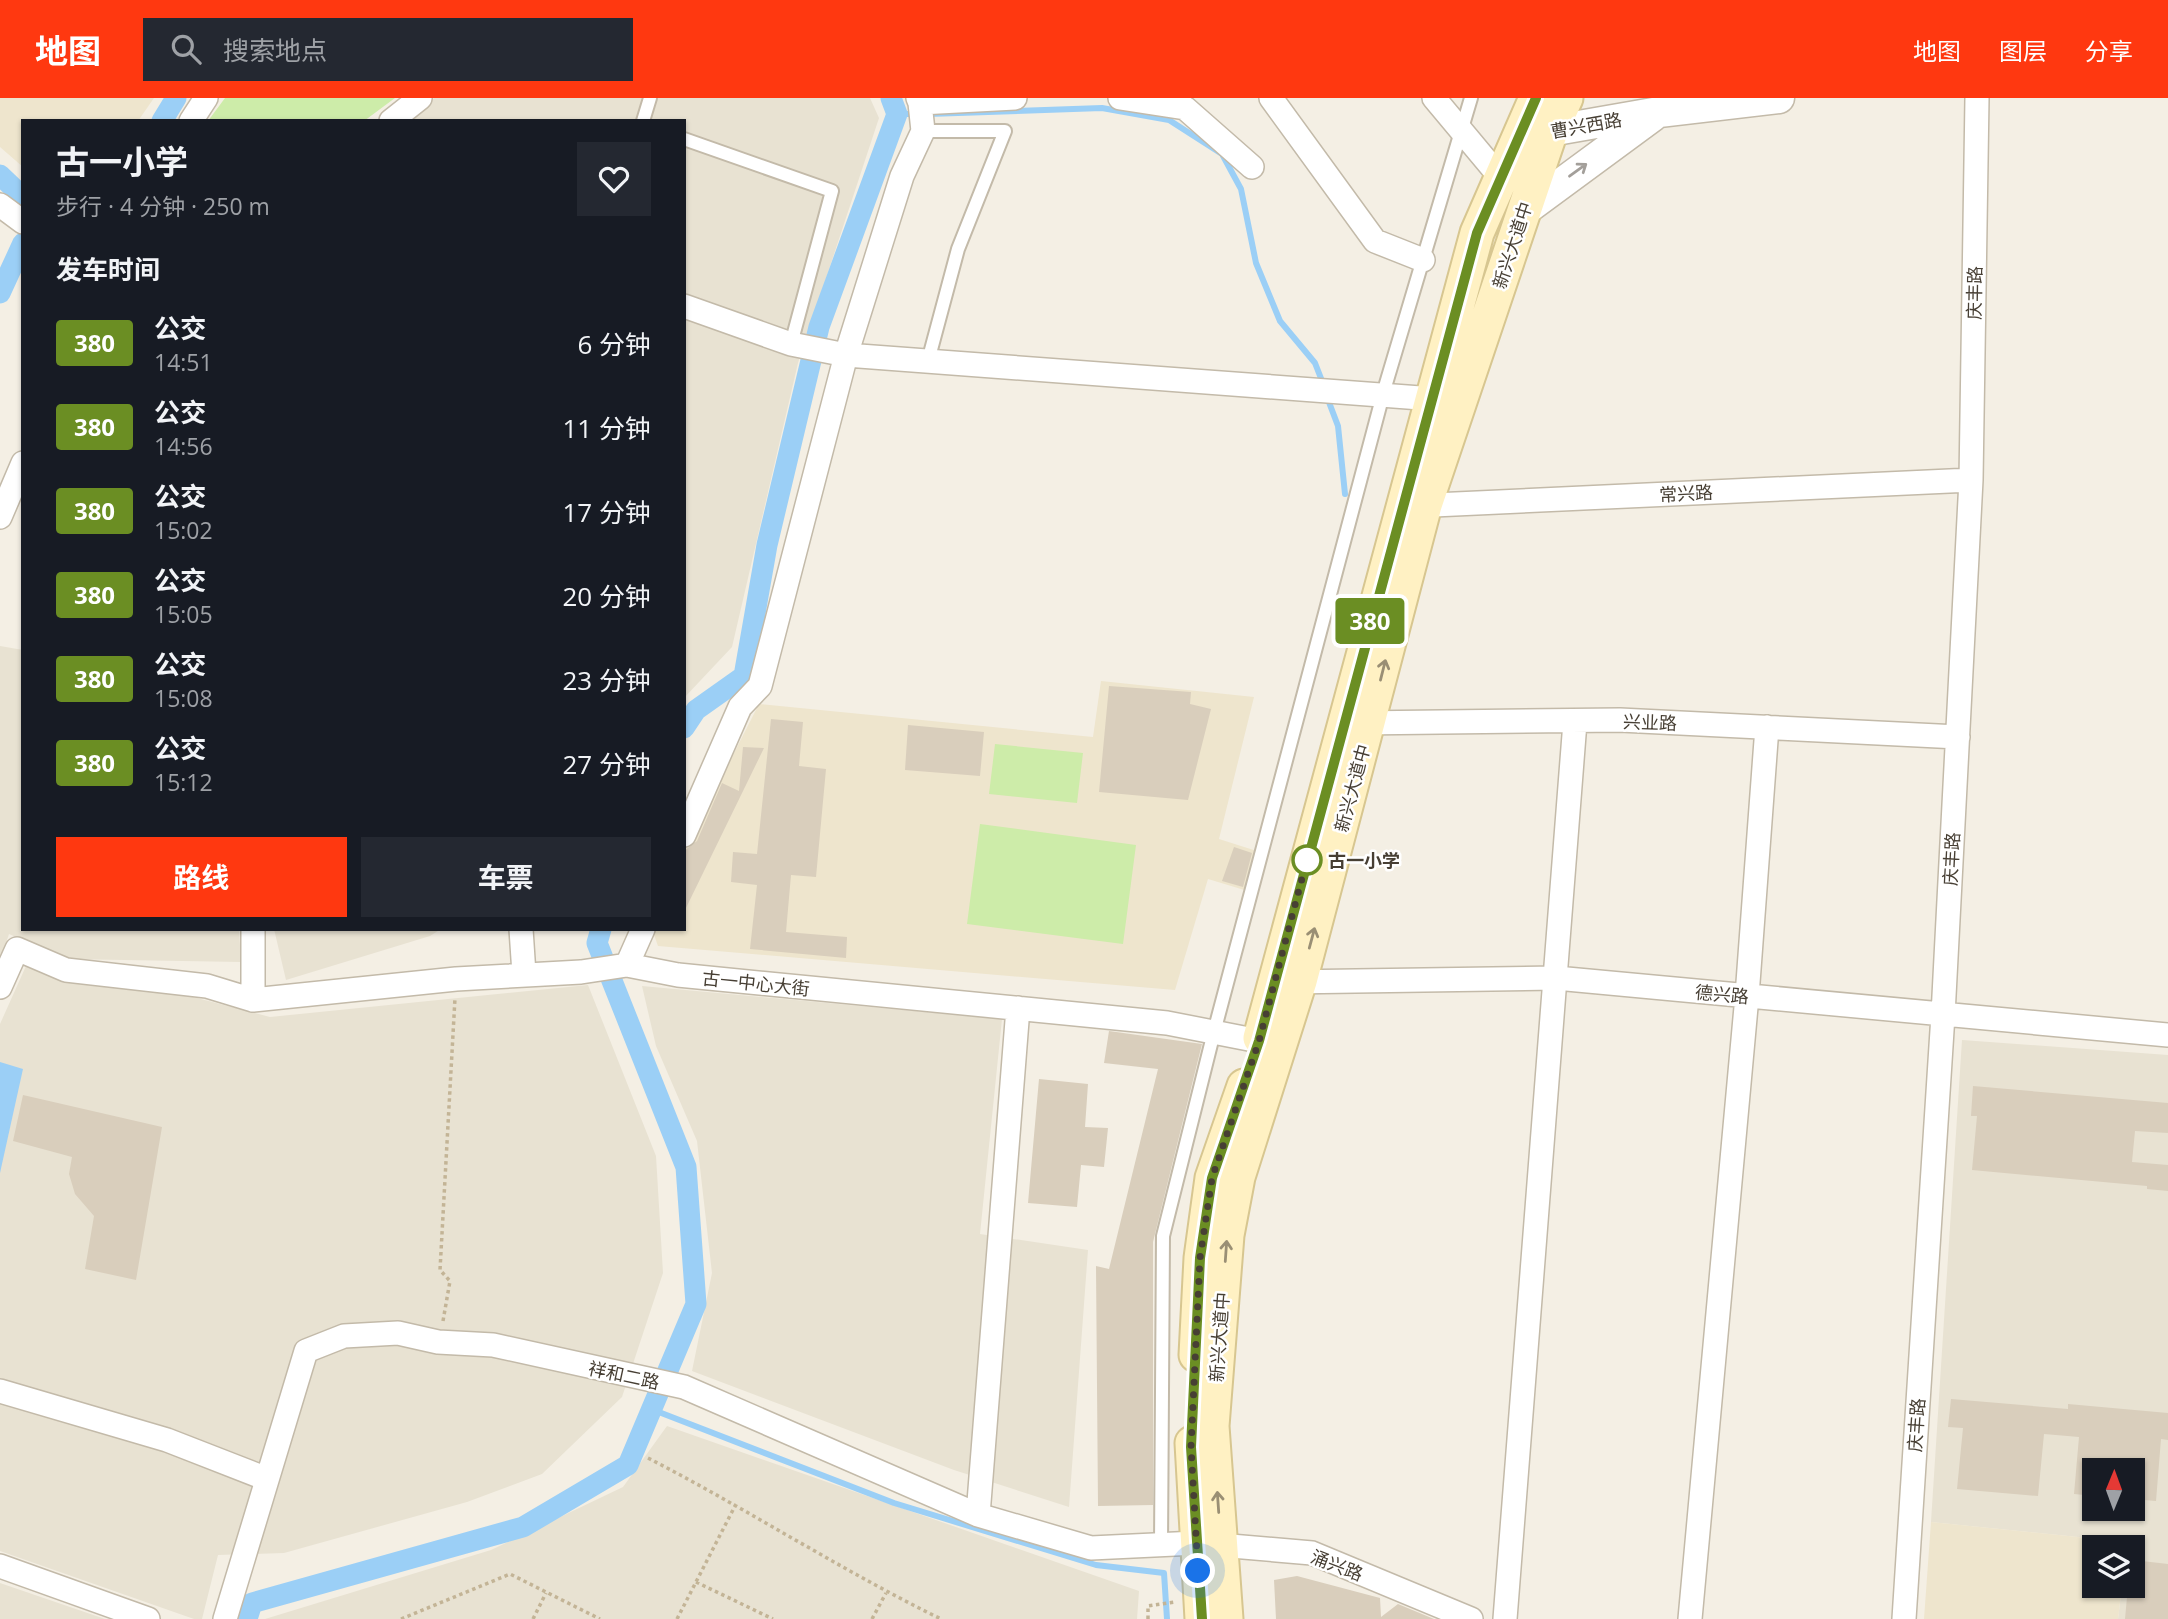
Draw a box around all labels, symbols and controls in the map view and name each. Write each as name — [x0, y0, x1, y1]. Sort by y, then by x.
search box — [143, 18, 633, 81]
text: 地图 — [35, 28, 101, 73]
icon: search — [167, 30, 205, 68]
text: 搜索地点 — [223, 32, 327, 68]
text: 地图 — [1913, 34, 1961, 67]
text: 图层 — [1999, 34, 2047, 67]
text: 分享 — [2085, 34, 2133, 67]
street label: 曹兴西路 — [1548, 107, 1624, 143]
text: 古一小学 — [56, 139, 188, 184]
button: heart — [577, 142, 651, 216]
one-way arrow — [1568, 162, 1587, 177]
text: 步行 · 4 分钟 · 250 m — [56, 190, 270, 222]
street label: 新兴大道中 — [1487, 198, 1537, 292]
text: 发车时间 — [56, 251, 160, 287]
street label: 庆丰路 — [1962, 266, 1986, 320]
text: 公交 — [154, 310, 206, 346]
text: 380 — [74, 326, 115, 359]
text: 6 分钟 — [577, 326, 651, 362]
text: 14:51 — [154, 346, 213, 378]
text: 公交 — [154, 394, 206, 430]
text: 380 — [74, 410, 115, 443]
text: 11 分钟 — [563, 410, 651, 446]
text: 14:56 — [154, 430, 213, 462]
text: 公交 — [154, 478, 206, 514]
street label: 常兴路 — [1658, 480, 1714, 506]
text: 380 — [74, 494, 115, 527]
text: 17 分钟 — [563, 494, 651, 530]
text: 15:02 — [154, 514, 213, 546]
text: 公交 — [154, 562, 206, 598]
text: 380 — [74, 578, 115, 611]
text: 20 分钟 — [563, 578, 651, 614]
text: 15:05 — [154, 598, 213, 630]
line badge: 380 — [1330, 598, 1410, 644]
text: 380 — [1349, 604, 1391, 637]
text: 公交 — [154, 646, 206, 682]
one-way arrow — [1377, 659, 1390, 682]
text: 380 — [74, 662, 115, 695]
text: 23 分钟 — [563, 662, 651, 698]
text: 15:08 — [154, 682, 213, 714]
street label: 兴业路 — [1623, 709, 1677, 735]
text: 公交 — [154, 730, 206, 766]
street label: 新兴大道中 — [1329, 741, 1375, 835]
text: 380 — [74, 746, 115, 779]
text: 27 分钟 — [563, 746, 651, 782]
text: 15:12 — [154, 766, 213, 798]
street label: 庆丰路 — [1938, 831, 1964, 887]
button: 路线 — [56, 837, 347, 917]
button: 车票 — [361, 837, 651, 917]
marker: 古一小学 — [1292, 845, 1322, 875]
place label: 古一小学 — [1328, 848, 1400, 872]
one-way arrow — [1306, 927, 1319, 949]
street label: 古一中心大街 — [701, 965, 811, 1001]
street label: 德兴路 — [1694, 980, 1750, 1008]
one-way arrow — [1220, 1240, 1233, 1263]
street label: 新兴大道中 — [1204, 1291, 1234, 1383]
street label: 祥和二路 — [586, 1356, 662, 1394]
street label: 庆丰路 — [1902, 1397, 1930, 1453]
north arrow — [2082, 1458, 2146, 1521]
map controls — [2082, 1458, 2145, 1598]
one-way arrow — [1211, 1491, 1224, 1514]
button: layers — [2082, 1535, 2145, 1598]
street label: 涌兴路 — [1307, 1544, 1367, 1586]
your location — [1180, 1553, 1215, 1588]

